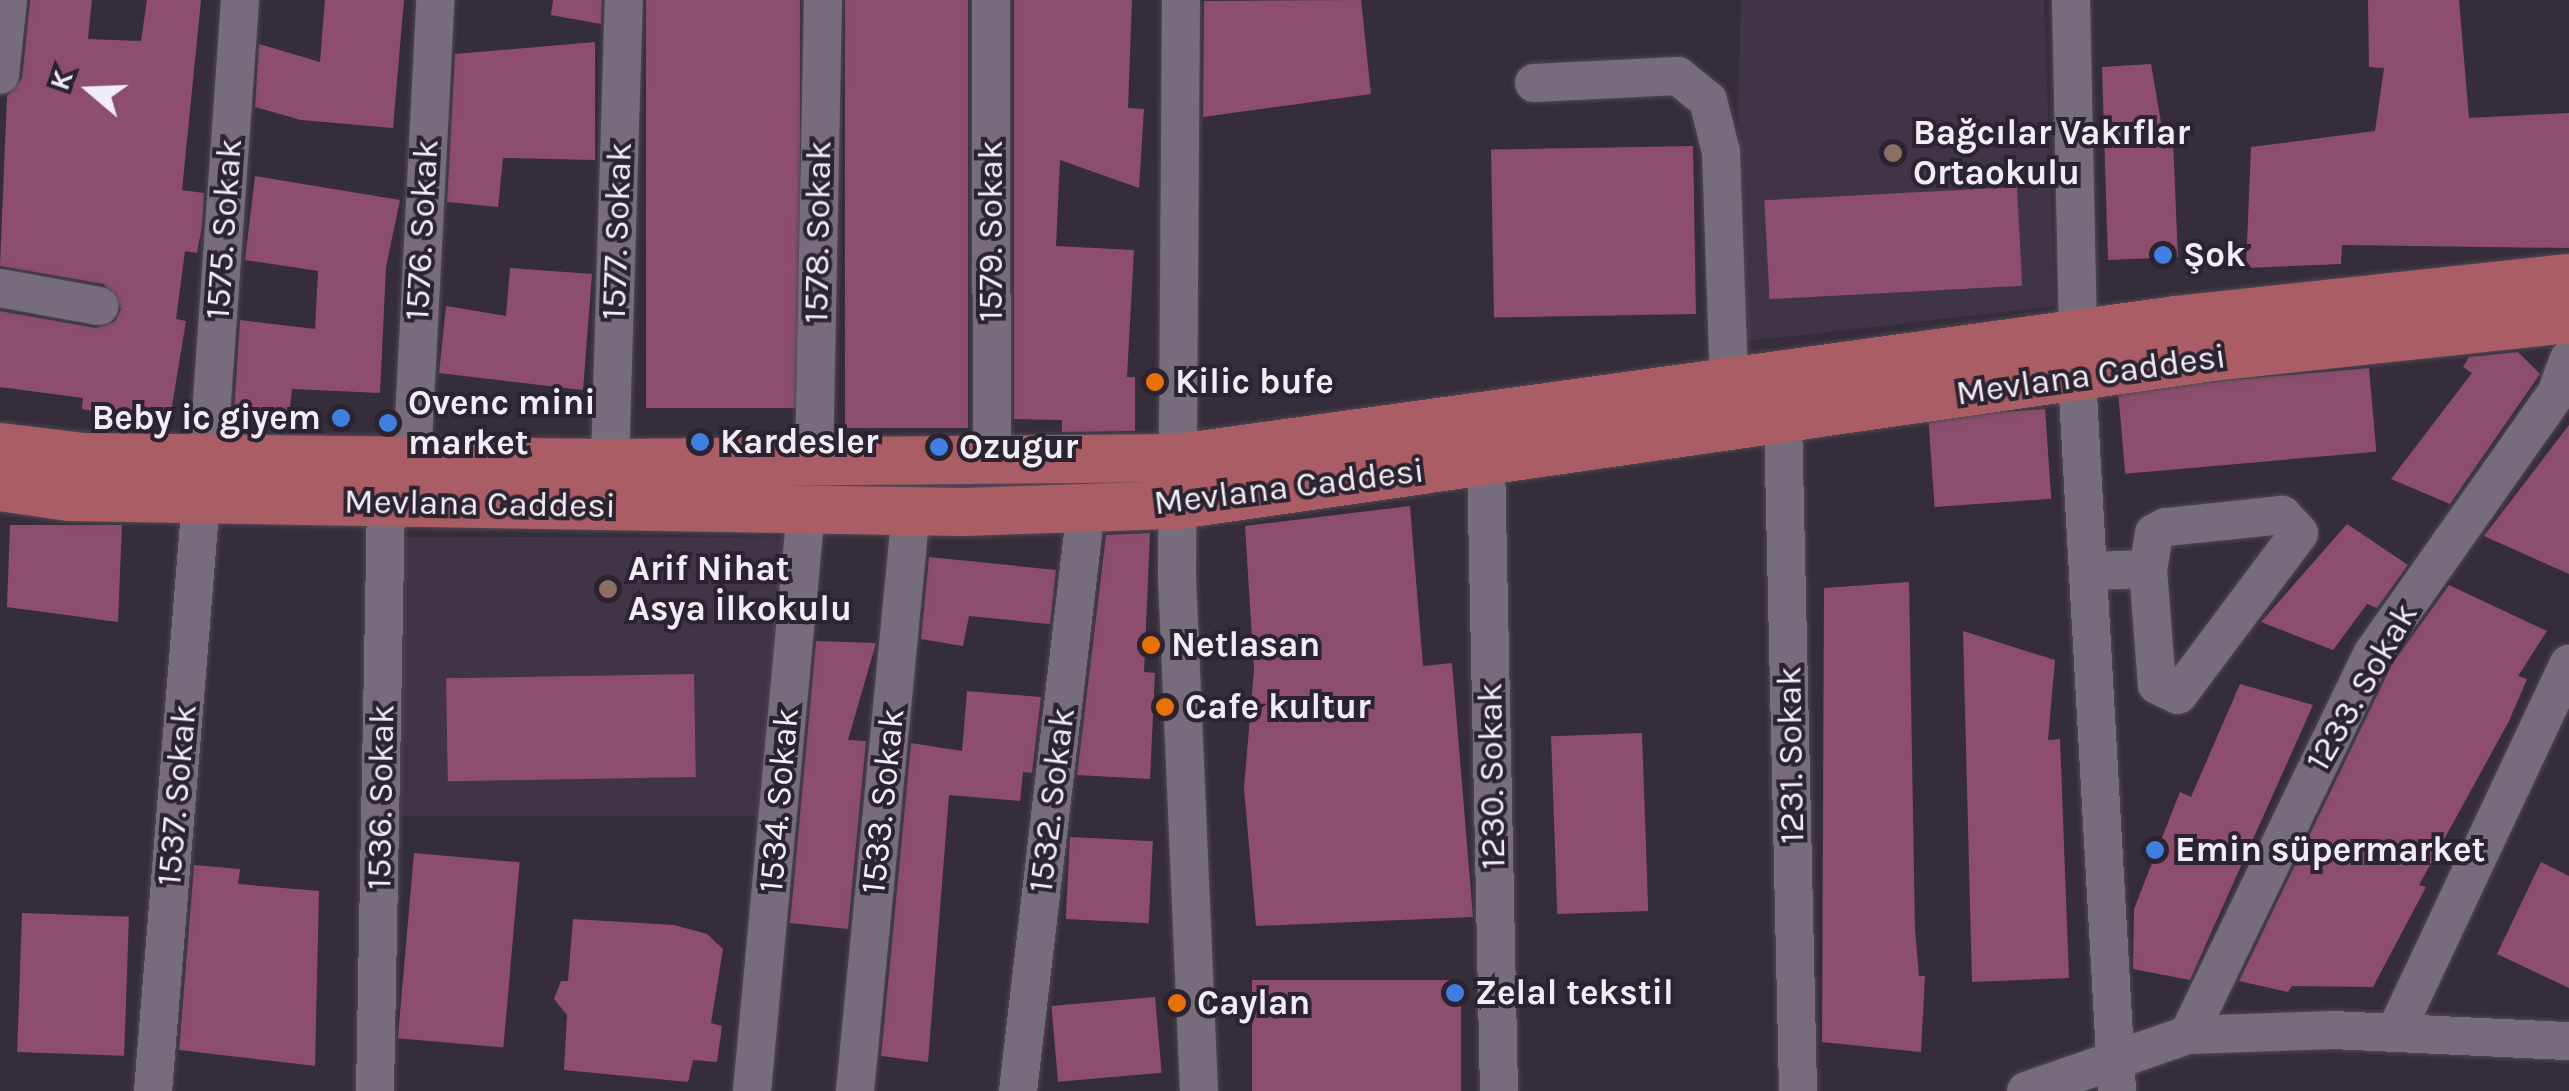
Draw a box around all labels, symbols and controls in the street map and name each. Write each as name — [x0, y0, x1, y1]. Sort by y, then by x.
north arrow — [40, 40, 140, 140]
text: K — [43, 66, 80, 94]
place label: Bağcılar Vakıflar Ortaokulu — [1913, 112, 2190, 194]
street label: 1575. Sokak — [197, 137, 251, 321]
street label: 1576. Sokak — [396, 138, 448, 322]
street label: 1578. Sokak — [795, 140, 841, 324]
street label: 1579. Sokak — [970, 140, 1012, 322]
street label: 1577. Sokak — [593, 141, 641, 321]
marker: Bağcılar Vakıflar Ortaokulu — [1882, 142, 1904, 164]
place label: Şok — [2183, 234, 2246, 276]
marker: Şok — [2152, 244, 2174, 266]
street label: Mevlana Caddesi — [1953, 335, 2229, 415]
place label: Kilic bufe — [1175, 361, 1334, 403]
marker: Kilic bufe — [1144, 371, 1166, 393]
place label: Ovenc mini market — [408, 382, 596, 464]
place label: Beby ic giyem — [92, 397, 321, 439]
marker: Beby ic giyem — [330, 407, 352, 429]
marker: Ovenc mini market — [377, 412, 399, 434]
place label: Kardesler — [720, 421, 879, 463]
place label: Ozugur — [959, 426, 1078, 468]
marker: Kardesler — [689, 431, 711, 453]
marker: Ozugur — [928, 436, 950, 458]
street label: Mevlana Caddesi — [1151, 450, 1427, 524]
street label: Mevlana Caddesi — [344, 481, 616, 527]
place label: Arif Nihat Asya İlkokulu — [628, 548, 852, 630]
marker: Arif Nihat Asya İlkokulu — [597, 578, 619, 600]
street label: 1233. Sokak — [2297, 596, 2427, 778]
place label: Netlasan — [1171, 624, 1320, 666]
marker: Netlasan — [1140, 634, 1162, 656]
street label: 1231. Sokak — [1768, 666, 1814, 844]
street label: 1230. Sokak — [1469, 682, 1515, 870]
place label: Cafe kultur — [1185, 686, 1371, 728]
marker: Cafe kultur — [1154, 696, 1176, 718]
street label: 1537. Sokak — [148, 703, 206, 887]
street label: 1536. Sokak — [358, 704, 404, 890]
street label: 1532. Sokak — [1020, 705, 1084, 895]
street label: 1534. Sokak — [750, 706, 808, 894]
street label: 1533. Sokak — [852, 706, 914, 896]
place label: Emin süpermarket — [2175, 829, 2485, 871]
marker: Emin süpermarket — [2144, 839, 2166, 861]
place label: Zelal tekstil — [1475, 972, 1674, 1014]
place label: Caylan — [1197, 982, 1310, 1024]
marker: Zelal tekstil — [1444, 982, 1466, 1004]
marker: Caylan — [1166, 992, 1188, 1014]

